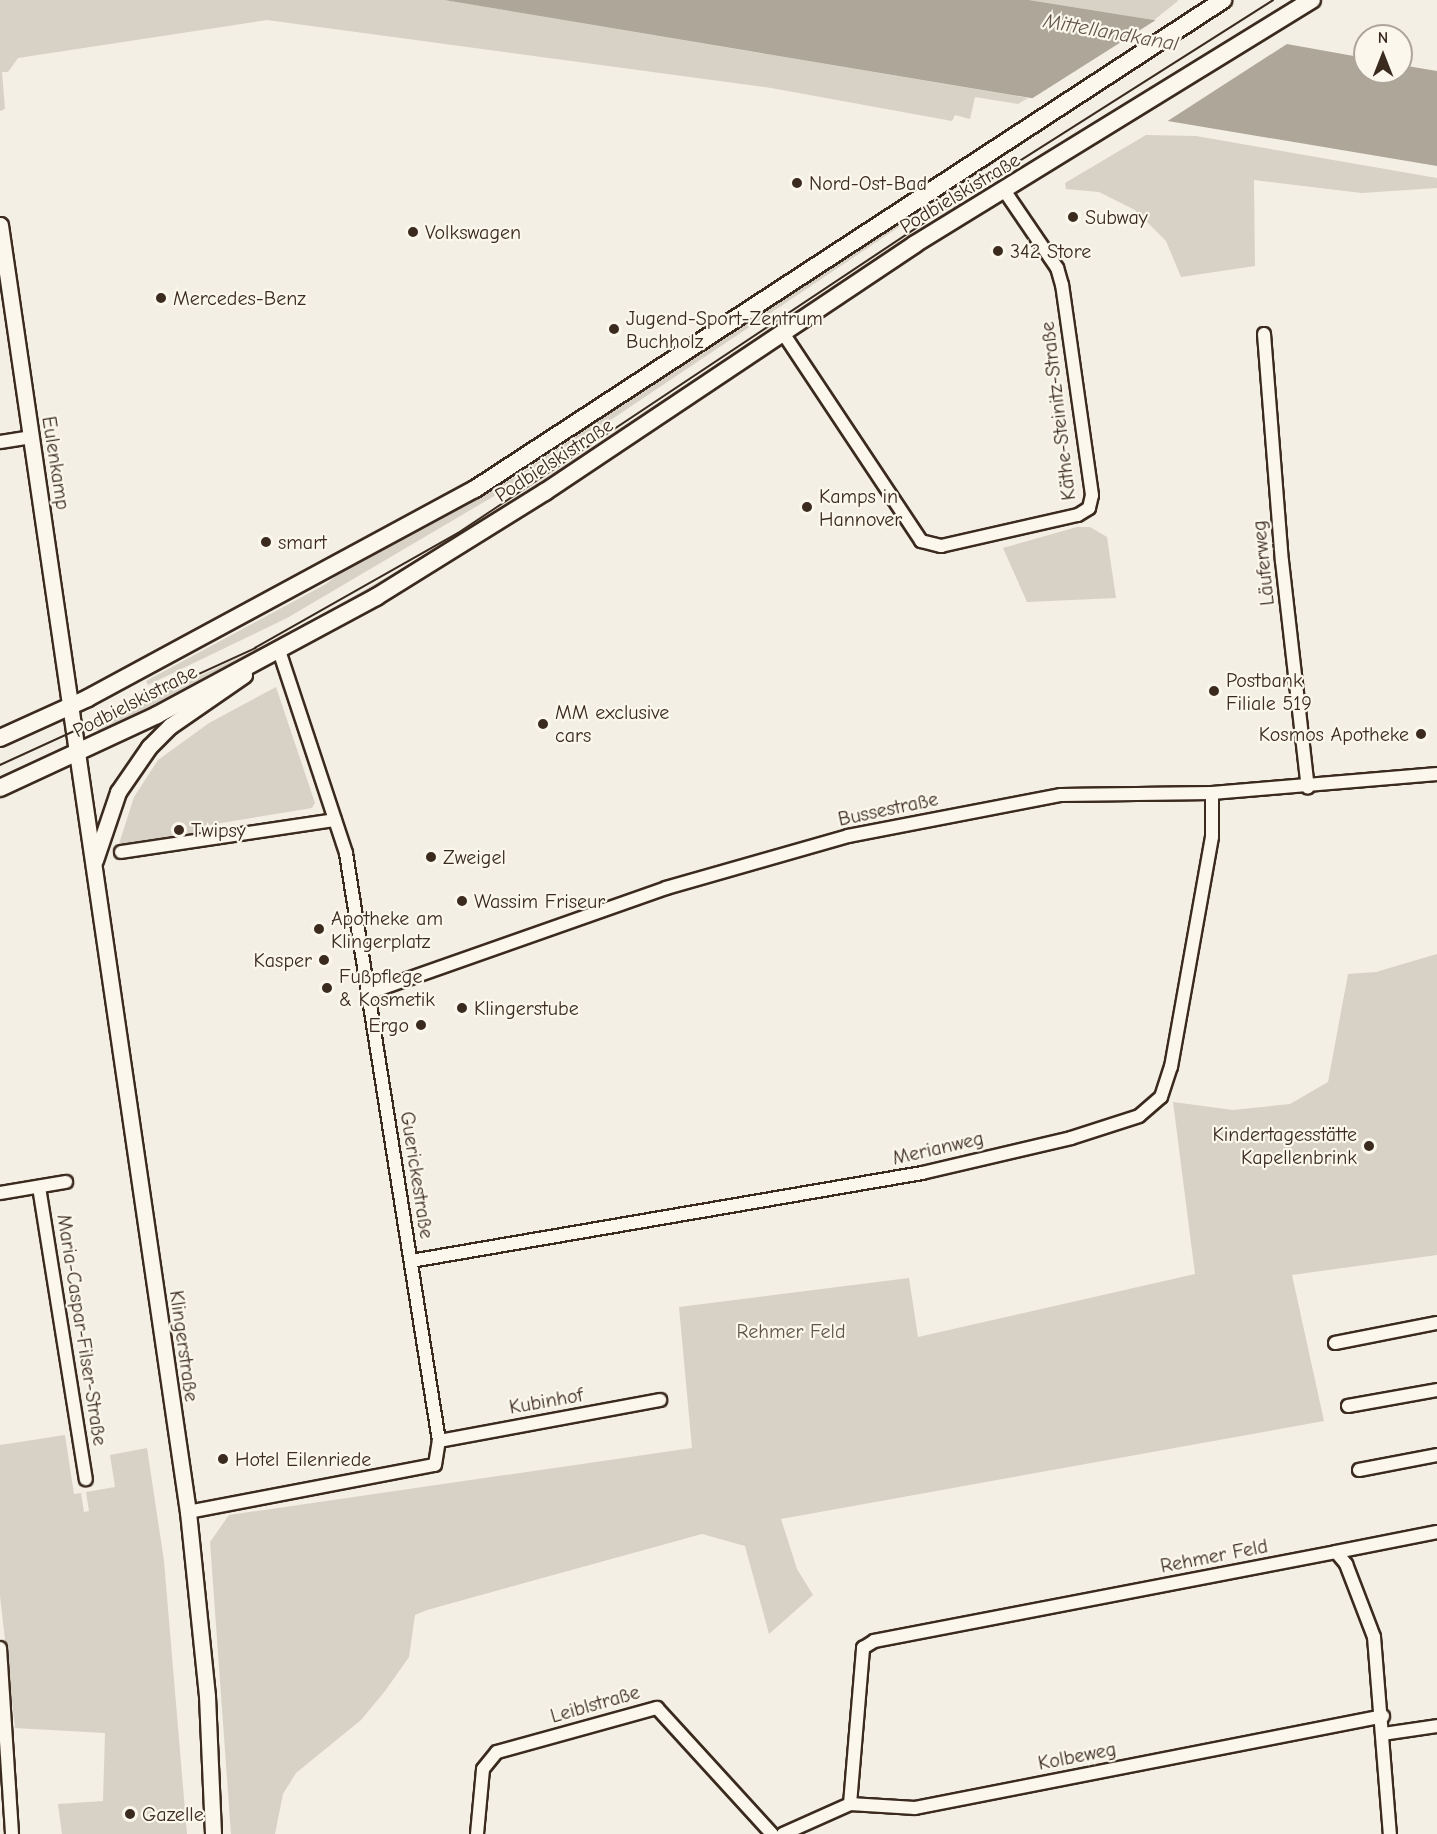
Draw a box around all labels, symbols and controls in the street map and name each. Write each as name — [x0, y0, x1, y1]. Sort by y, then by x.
water label: Mittellandkanal — [1041, 8, 1181, 56]
north arrow — [1353, 24, 1413, 84]
text: N — [1378, 29, 1388, 47]
street label: Podbielskistraße — [895, 148, 1025, 238]
place label: Nord-Ost-Bad — [809, 171, 927, 195]
marker: Nord-Ost-Bad — [790, 176, 804, 190]
place label: Subway — [1085, 205, 1148, 229]
marker: Subway — [1066, 210, 1080, 224]
place label: Volkswagen — [425, 220, 521, 244]
marker: Volkswagen — [406, 225, 420, 239]
place label: 342 Store — [1010, 239, 1091, 263]
marker: 342 Store — [991, 244, 1005, 258]
place label: Mercedes-Benz — [173, 286, 306, 310]
marker: Mercedes-Benz — [154, 291, 168, 305]
place label: Jugend-Sport-Zentrum Buchholz — [626, 306, 823, 353]
street label: Käthe-Steinitz-Straße — [1035, 320, 1081, 502]
marker: Jugend-Sport-Zentrum Buchholz — [607, 322, 621, 336]
street label: Podbielskistraße — [490, 413, 618, 507]
street label: Eulenkamp — [37, 414, 75, 512]
place label: Kamps in Hannover — [819, 484, 902, 531]
marker: Kamps in Hannover — [800, 500, 814, 514]
street label: Läuferweg — [1247, 519, 1279, 607]
place label: smart — [278, 530, 327, 554]
marker: smart — [259, 535, 273, 549]
street label: Podbielskistraße — [69, 659, 201, 743]
place label: Postbank Filiale 519 — [1226, 668, 1312, 715]
marker: Postbank Filiale 519 — [1207, 684, 1221, 698]
place label: MM exclusive cars — [555, 700, 669, 747]
marker: MM exclusive cars — [536, 717, 550, 731]
place label: Kosmos Apotheke — [1259, 722, 1409, 746]
marker: Kosmos Apotheke — [1414, 727, 1428, 741]
street label: Bussestraße — [836, 787, 940, 831]
place label: Twipsy — [191, 818, 246, 842]
marker: Twipsy — [172, 823, 186, 837]
place label: Zweigel — [443, 845, 506, 869]
marker: Zweigel — [424, 850, 438, 864]
place label: Wassim Friseur — [474, 889, 605, 913]
marker: Wassim Friseur — [455, 894, 469, 908]
place label: Apotheke am Klingerplatz — [331, 906, 443, 953]
marker: Apotheke am Klingerplatz — [312, 922, 326, 936]
place label: Kasper — [254, 948, 312, 972]
marker: Kasper — [317, 953, 331, 967]
place label: Fußpflege & Kosmetik — [339, 964, 435, 1011]
marker: Fußpflege & Kosmetik — [320, 981, 334, 995]
place label: Klingerstube — [474, 996, 579, 1020]
marker: Klingerstube — [455, 1001, 469, 1015]
place label: Ergo — [368, 1013, 409, 1037]
marker: Ergo — [414, 1018, 428, 1032]
street label: Guerickestraße — [395, 1110, 439, 1240]
place label: Kindertagesstätte Kapellenbrink — [1213, 1122, 1357, 1169]
street label: Merianweg — [890, 1126, 986, 1170]
marker: Kindertagesstätte Kapellenbrink — [1362, 1139, 1376, 1153]
street label: Maria-Caspar-Filser-Straße — [52, 1213, 112, 1447]
street label: Klingerstraße — [164, 1289, 204, 1403]
park label: Rehmer Feld — [737, 1319, 845, 1343]
street label: Kubinhof — [507, 1383, 585, 1419]
place label: Hotel Eilenriede — [235, 1447, 371, 1471]
marker: Hotel Eilenriede — [216, 1452, 230, 1466]
street label: Rehmer Feld — [1158, 1534, 1270, 1578]
street label: Leiblstraße — [548, 1680, 642, 1728]
street label: Kolbeweg — [1036, 1737, 1118, 1775]
place label: Gazelle — [142, 1802, 204, 1826]
marker: Gazelle — [123, 1807, 137, 1821]

